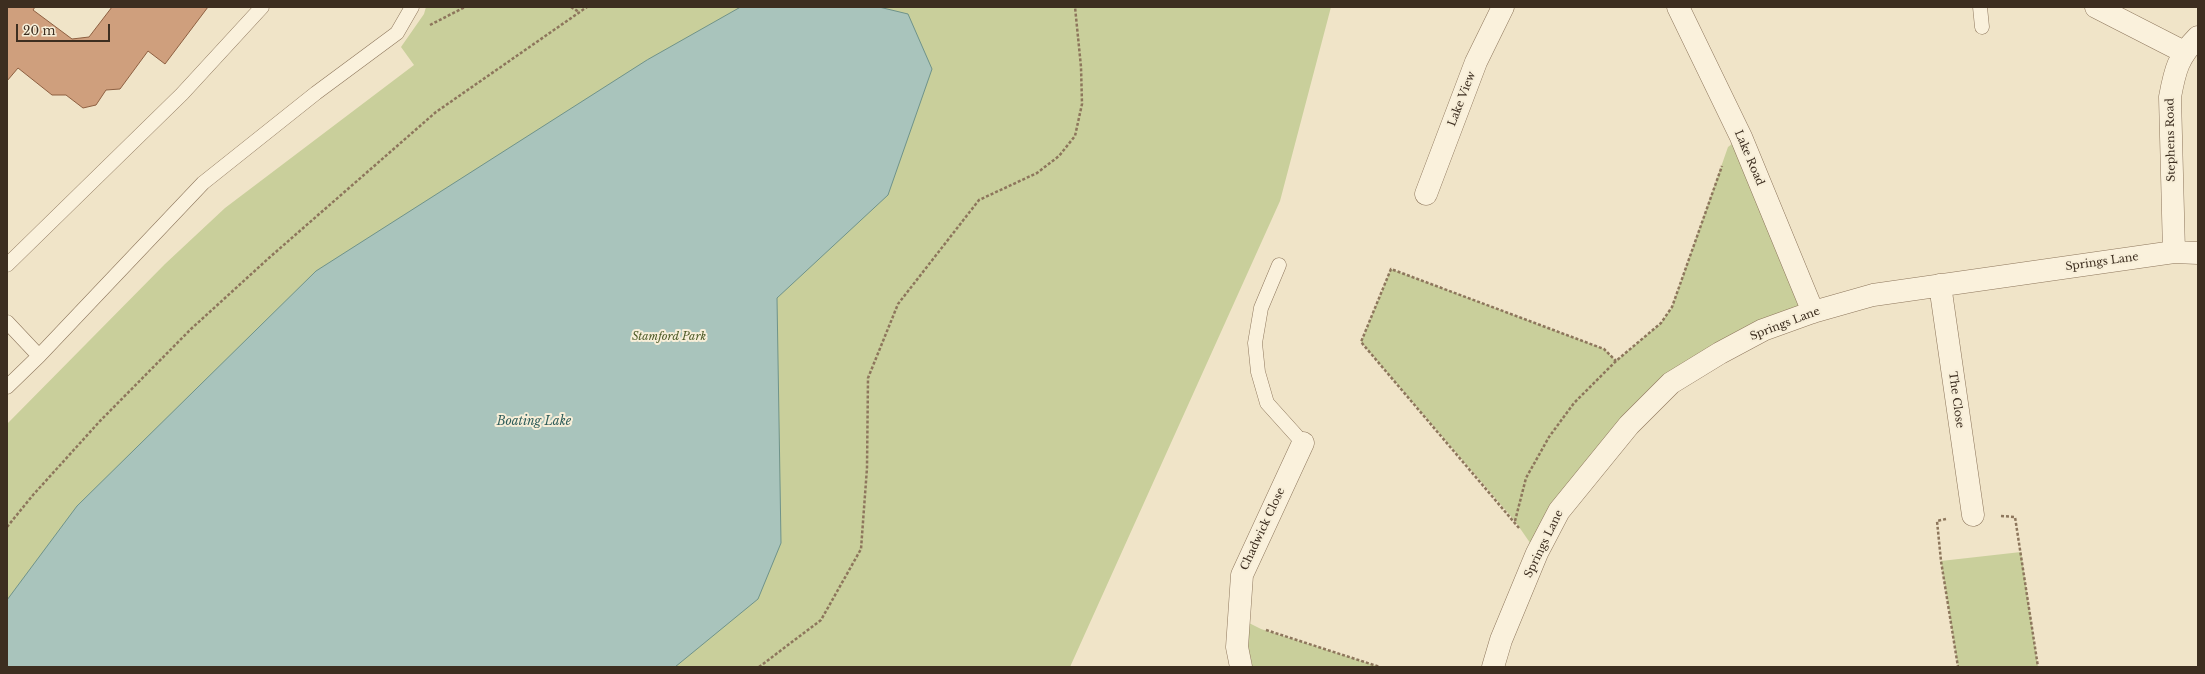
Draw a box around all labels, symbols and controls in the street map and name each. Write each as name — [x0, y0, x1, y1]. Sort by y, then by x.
scale bar — [18, 16, 112, 42]
text: 20 m — [23, 23, 55, 38]
street label: Lake View — [1445, 70, 1479, 128]
street label: Stephens Road — [2164, 98, 2178, 182]
street label: Lake Road — [1731, 128, 1767, 188]
street label: Springs Lane — [2065, 250, 2139, 274]
street label: Springs Lane — [1748, 305, 1822, 343]
park label: Stamford Park — [632, 330, 706, 344]
street label: The Close — [1946, 371, 1966, 429]
water label: Boating Lake — [497, 415, 571, 429]
street label: Chadwick Close — [1238, 486, 1288, 572]
street label: Springs Lane — [1522, 508, 1566, 580]

